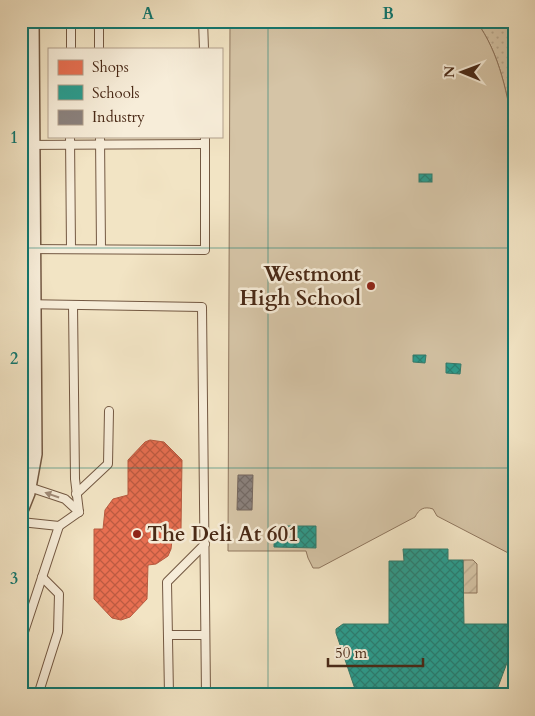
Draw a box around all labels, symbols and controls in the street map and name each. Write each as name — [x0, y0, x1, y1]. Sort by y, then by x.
text: A — [142, 3, 154, 25]
text: B — [382, 3, 394, 25]
legend — [48, 48, 222, 138]
north arrow — [438, 48, 488, 98]
text: Shops — [92, 57, 129, 77]
text: N — [440, 66, 459, 78]
text: Schools — [92, 83, 140, 103]
text: Industry — [92, 107, 145, 127]
text: 1 — [10, 127, 18, 149]
place label: Westmont High School — [240, 260, 362, 313]
marker: Westmont High School — [365, 280, 377, 292]
text: 2 — [10, 348, 18, 370]
one-way arrow — [45, 491, 60, 498]
place label: The Deli At 601 — [147, 520, 299, 549]
marker: The Deli At 601 — [131, 528, 143, 540]
text: 3 — [10, 568, 18, 590]
scale bar — [328, 636, 422, 668]
text: 50 m — [335, 643, 367, 663]

